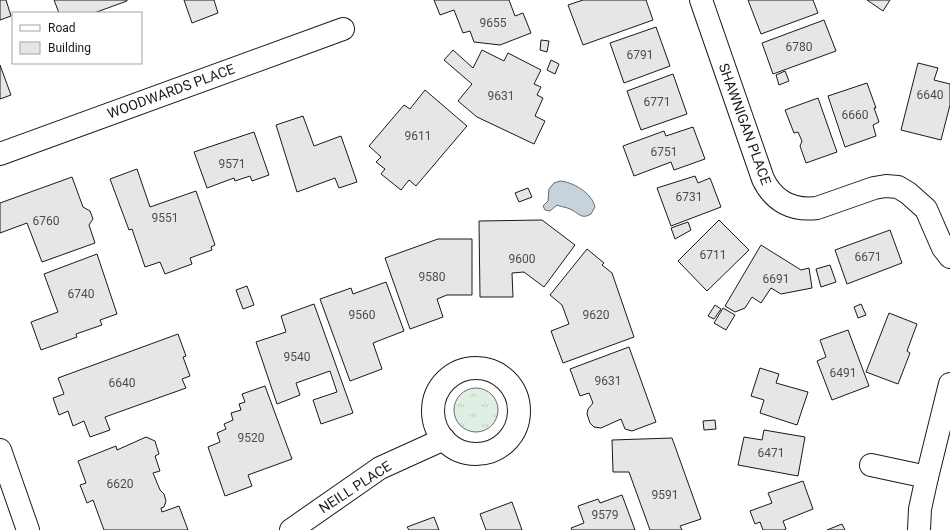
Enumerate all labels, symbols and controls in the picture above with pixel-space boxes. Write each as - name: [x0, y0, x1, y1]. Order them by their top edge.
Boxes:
- legend: [12, 12, 142, 64]
- house number: 9655: [480, 16, 507, 30]
- text: Road: [48, 21, 76, 35]
- house number: 6780: [786, 40, 813, 54]
- text: Building: [48, 41, 91, 55]
- house number: 6791: [627, 48, 653, 62]
- street label: WOODWARDS PLACE: [105, 60, 237, 121]
- street label: SHAWNIGAN PLACE: [716, 61, 774, 187]
- house number: 6640: [917, 88, 944, 102]
- house number: 9631: [488, 89, 514, 103]
- house number: 6771: [644, 95, 670, 109]
- house number: 6660: [842, 108, 869, 122]
- house number: 9611: [405, 129, 431, 143]
- house number: 6751: [651, 145, 677, 159]
- house number: 9571: [219, 157, 245, 171]
- house number: 6731: [676, 190, 702, 204]
- house number: 9551: [152, 211, 178, 225]
- house number: 6760: [33, 214, 60, 228]
- house number: 6711: [700, 248, 726, 262]
- house number: 6671: [855, 250, 881, 264]
- house number: 9600: [509, 252, 536, 266]
- house number: 9580: [419, 270, 446, 284]
- house number: 6691: [763, 272, 789, 286]
- house number: 6740: [68, 287, 95, 301]
- house number: 9560: [349, 308, 376, 322]
- house number: 9620: [583, 308, 610, 322]
- house number: 9540: [284, 350, 311, 364]
- house number: 6491: [830, 366, 856, 380]
- house number: 9631: [595, 374, 621, 388]
- house number: 6640: [109, 376, 136, 390]
- house number: 9520: [238, 431, 265, 445]
- house number: 6471: [758, 446, 784, 460]
- street label: NEILL PLACE: [316, 458, 394, 516]
- house number: 6620: [107, 477, 134, 491]
- house number: 9591: [652, 488, 678, 502]
- house number: 9579: [592, 508, 618, 522]

